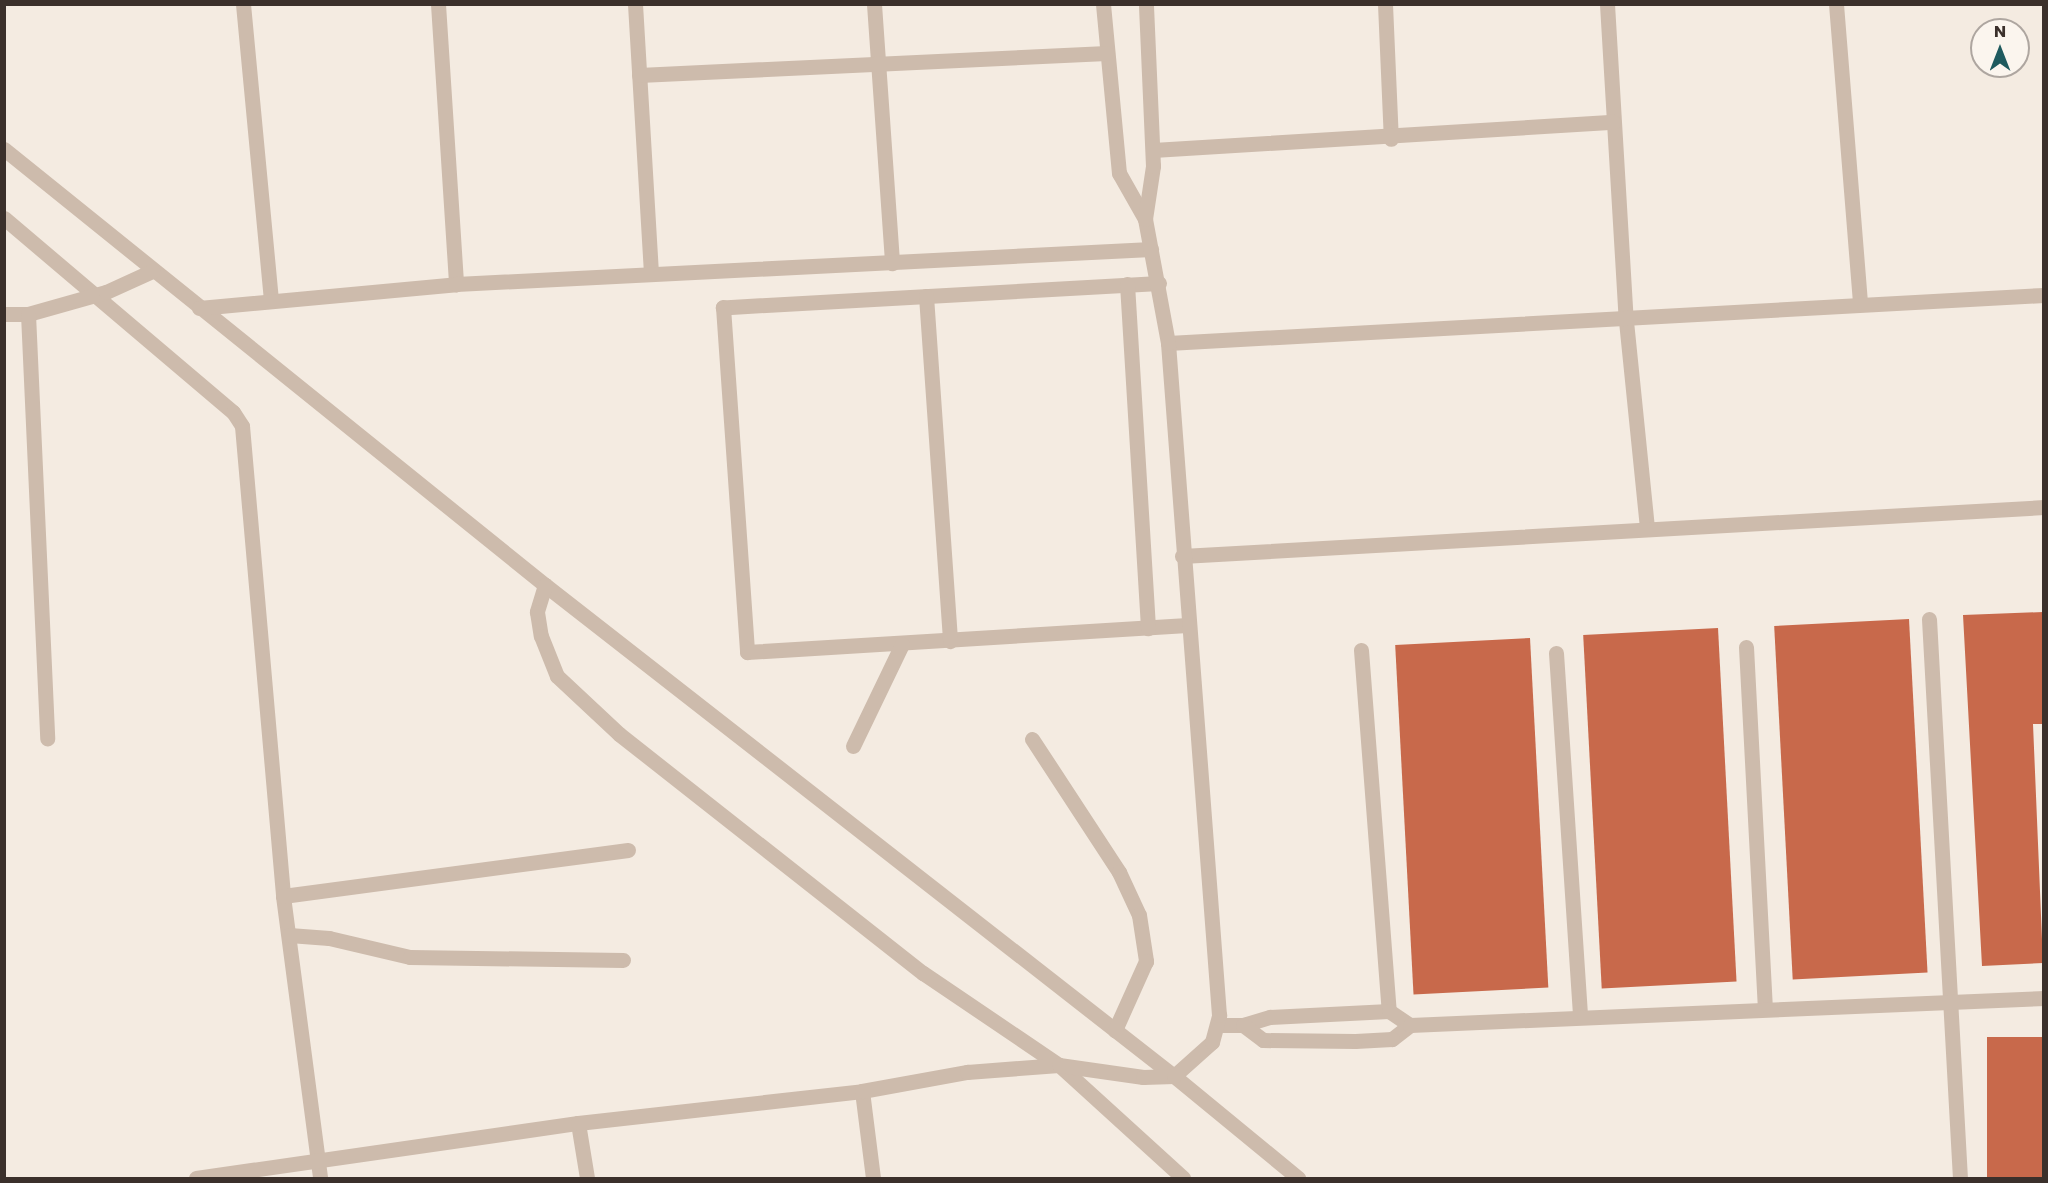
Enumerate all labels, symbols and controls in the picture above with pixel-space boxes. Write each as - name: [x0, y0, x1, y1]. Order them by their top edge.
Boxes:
- north arrow: [1970, 18, 2030, 78]
- text: N: [1994, 20, 2006, 43]

